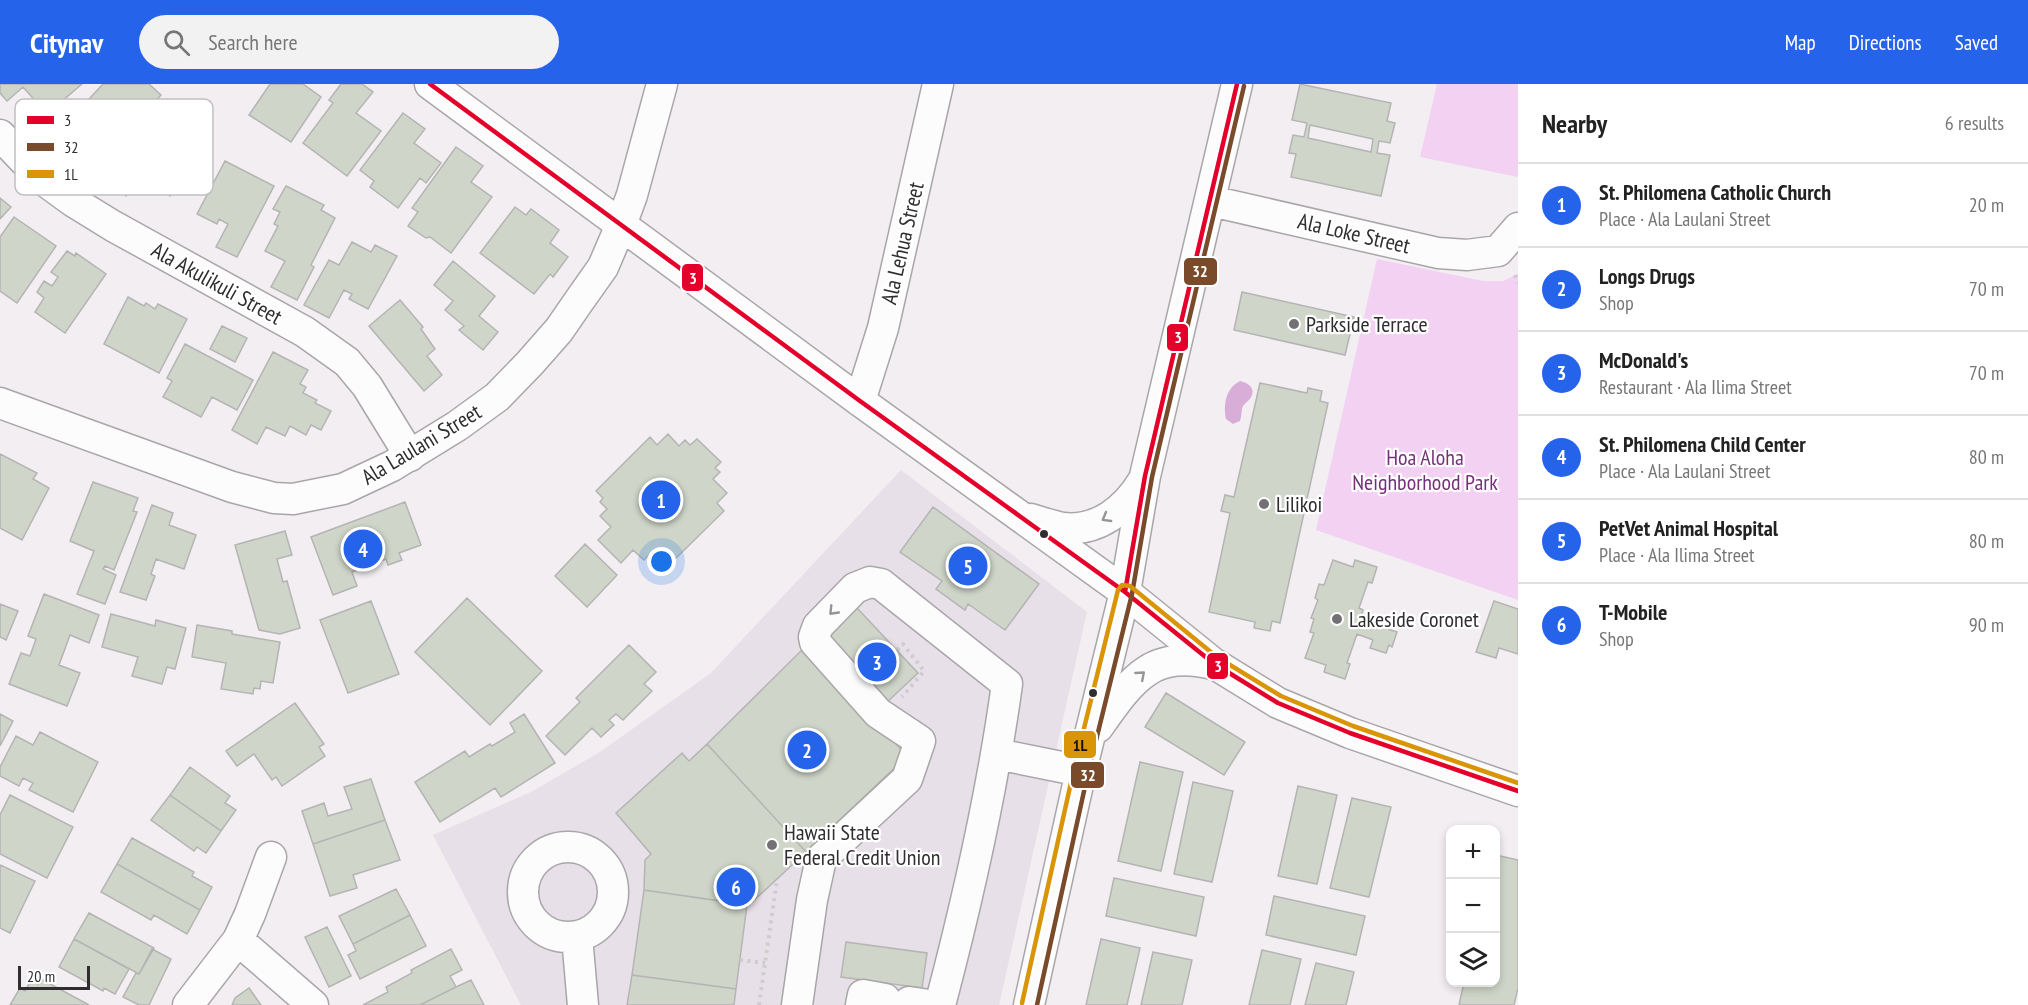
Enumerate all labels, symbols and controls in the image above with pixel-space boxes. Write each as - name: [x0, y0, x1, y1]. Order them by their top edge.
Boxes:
- search box: [139, 15, 559, 69]
- text: Citynav: [30, 24, 103, 61]
- icon: search: [160, 26, 193, 59]
- text: Search here: [208, 28, 298, 56]
- text: Map: [1785, 29, 1816, 56]
- text: Directions: [1849, 29, 1922, 56]
- text: Saved: [1955, 29, 1998, 56]
- legend: [15, 99, 213, 195]
- text: Nearby: [1542, 107, 1607, 140]
- text: 3: [64, 110, 71, 130]
- text: 6 results: [1945, 110, 2004, 136]
- text: 32: [64, 137, 78, 157]
- text: 1L: [64, 164, 78, 184]
- text: St. Philomena Catholic Church: [1599, 178, 1831, 206]
- street label: Ala Lehua Street: [874, 179, 930, 307]
- text: 1: [1557, 192, 1566, 218]
- text: 20 m: [1969, 192, 2004, 218]
- text: Place · Ala Laulani Street: [1599, 206, 1770, 232]
- street label: Ala Loke Street: [1295, 207, 1413, 259]
- street label: Ala Akulikuli Street: [147, 236, 287, 330]
- line badge: 32: [1183, 257, 1218, 286]
- text: 32: [1192, 261, 1208, 281]
- text: Longs Drugs: [1599, 262, 1695, 290]
- line badge: 3: [681, 263, 704, 292]
- text: 3: [689, 268, 697, 288]
- text: 2: [1557, 276, 1566, 302]
- text: 70 m: [1969, 276, 2004, 302]
- text: Shop: [1599, 290, 1634, 316]
- place label: Parkside Terrace: [1306, 310, 1428, 338]
- marker: Parkside Terrace: [1287, 317, 1301, 331]
- line badge: 3: [1166, 323, 1189, 352]
- text: 3: [1174, 327, 1182, 347]
- text: McDonald's: [1599, 346, 1688, 374]
- text: 3: [1557, 360, 1566, 386]
- text: 70 m: [1969, 360, 2004, 386]
- text: Restaurant · Ala Ilima Street: [1599, 374, 1792, 400]
- street label: Ala Laulani Street: [356, 397, 486, 491]
- text: St. Philomena Child Center: [1599, 430, 1806, 458]
- park label: Hoa Aloha Neighborhood Park: [1352, 443, 1498, 496]
- text: 4: [1557, 444, 1566, 470]
- text: 80 m: [1969, 444, 2004, 470]
- text: Place · Ala Laulani Street: [1599, 458, 1770, 484]
- pin: 1: [642, 478, 680, 522]
- place label: Lilikoi: [1276, 490, 1322, 518]
- marker: Lilikoi: [1257, 497, 1271, 511]
- one-way arrow: [1102, 511, 1112, 522]
- text: PetVet Animal Hospital: [1599, 514, 1778, 542]
- pin: 4: [344, 526, 382, 572]
- unlabelled marker: [1038, 528, 1050, 540]
- text: 5: [1557, 528, 1566, 554]
- text: 80 m: [1969, 528, 2004, 554]
- text: Place · Ala Ilima Street: [1599, 542, 1755, 568]
- pin: 5: [948, 544, 988, 588]
- your location: [647, 547, 676, 576]
- text: T-Mobile: [1599, 598, 1668, 626]
- one-way arrow: [830, 603, 841, 614]
- place label: Lakeside Coronet: [1349, 605, 1479, 633]
- marker: Lakeside Coronet: [1330, 612, 1344, 626]
- text: 6: [1557, 612, 1566, 638]
- text: 90 m: [1969, 612, 2004, 638]
- text: Shop: [1599, 626, 1634, 652]
- pin: 3: [858, 640, 896, 684]
- line badge: 3: [1206, 652, 1229, 680]
- text: 3: [1214, 656, 1222, 676]
- one-way arrow: [1135, 672, 1146, 683]
- unlabelled marker: [1087, 687, 1099, 699]
- pin: 2: [788, 728, 826, 772]
- line badge: 1L: [1063, 730, 1097, 759]
- text: 1L: [1073, 735, 1087, 755]
- line badge: 32: [1070, 761, 1105, 789]
- text: 32: [1080, 765, 1096, 785]
- place label: Hawaii State Federal Credit Union: [784, 818, 940, 871]
- map controls: [1446, 825, 1500, 987]
- button: +: [1446, 825, 1500, 879]
- marker: Hawaii State Federal Credit Union: [765, 838, 779, 852]
- pin: 6: [716, 864, 756, 910]
- button: −: [1446, 879, 1500, 933]
- button: layers: [1446, 933, 1500, 987]
- scale bar: [18, 963, 90, 990]
- text: 20 m: [27, 966, 55, 986]

